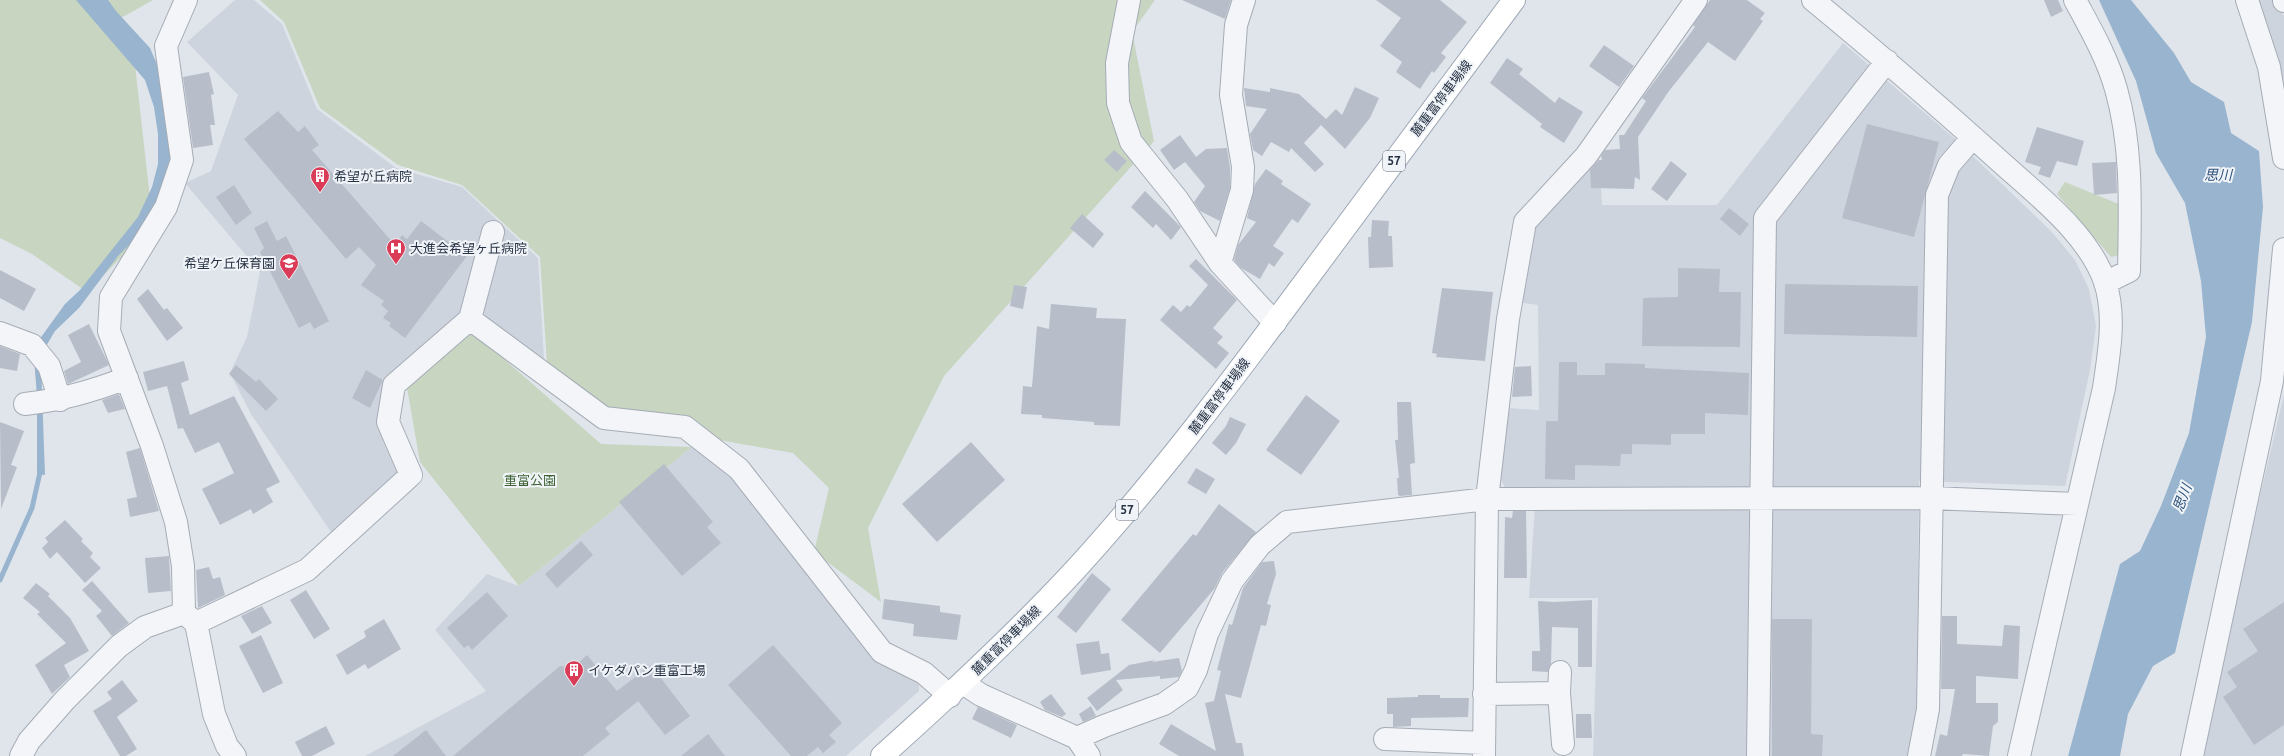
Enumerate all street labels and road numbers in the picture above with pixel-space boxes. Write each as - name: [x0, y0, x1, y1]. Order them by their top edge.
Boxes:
- street label: 麓重富停車場線: [1408, 57, 1474, 139]
- road number: 57: [1383, 151, 1405, 171]
- street label: 麓重富停車場線: [1186, 355, 1252, 437]
- road number: 57: [1116, 500, 1138, 520]
- street label: 麓重富停車場線: [969, 603, 1043, 677]

